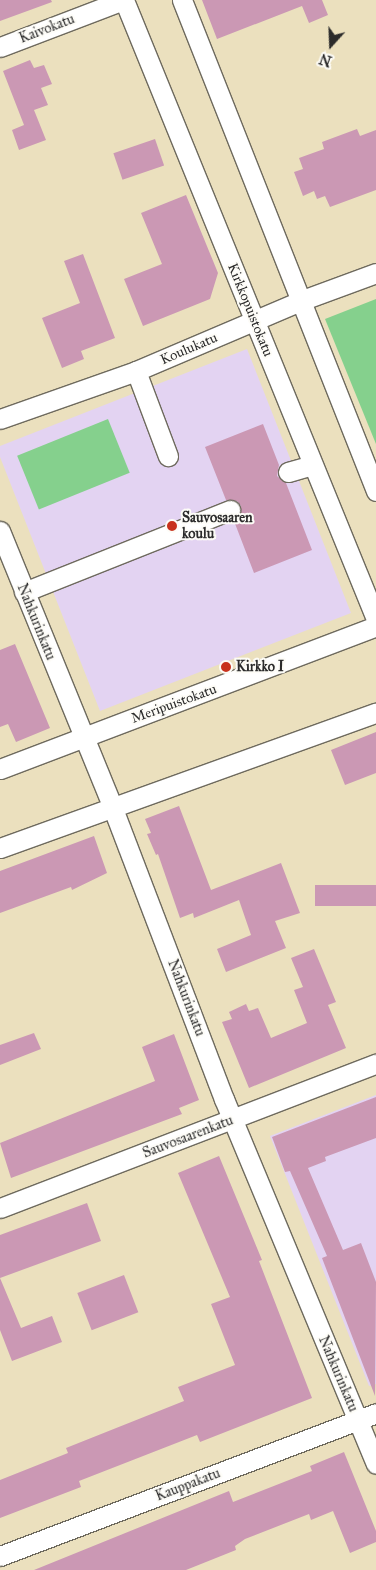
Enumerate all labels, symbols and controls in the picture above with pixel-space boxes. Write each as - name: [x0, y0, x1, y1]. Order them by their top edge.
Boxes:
- street label: Kaivokatu: [17, 11, 77, 47]
- north arrow: [306, 20, 356, 70]
- text: N: [317, 50, 334, 70]
- street label: Kirkkopuistokatu: [224, 261, 276, 359]
- street label: Koulukatu: [158, 329, 220, 369]
- place label: Sauvosaaren koulu: [182, 510, 253, 542]
- marker: Sauvosaaren koulu: [166, 520, 178, 532]
- street label: Nahkurinkatu: [13, 581, 59, 663]
- place label: Kirkko I: [236, 659, 284, 675]
- marker: Kirkko I: [220, 661, 232, 673]
- street label: Meripuistokatu: [129, 681, 219, 727]
- street label: Nahkurinkatu: [164, 957, 208, 1039]
- street label: Sauvosaarenkatu: [140, 1112, 236, 1162]
- street label: Nahkurinkatu: [315, 1334, 361, 1414]
- street label: Kauppakatu: [153, 1465, 223, 1505]

